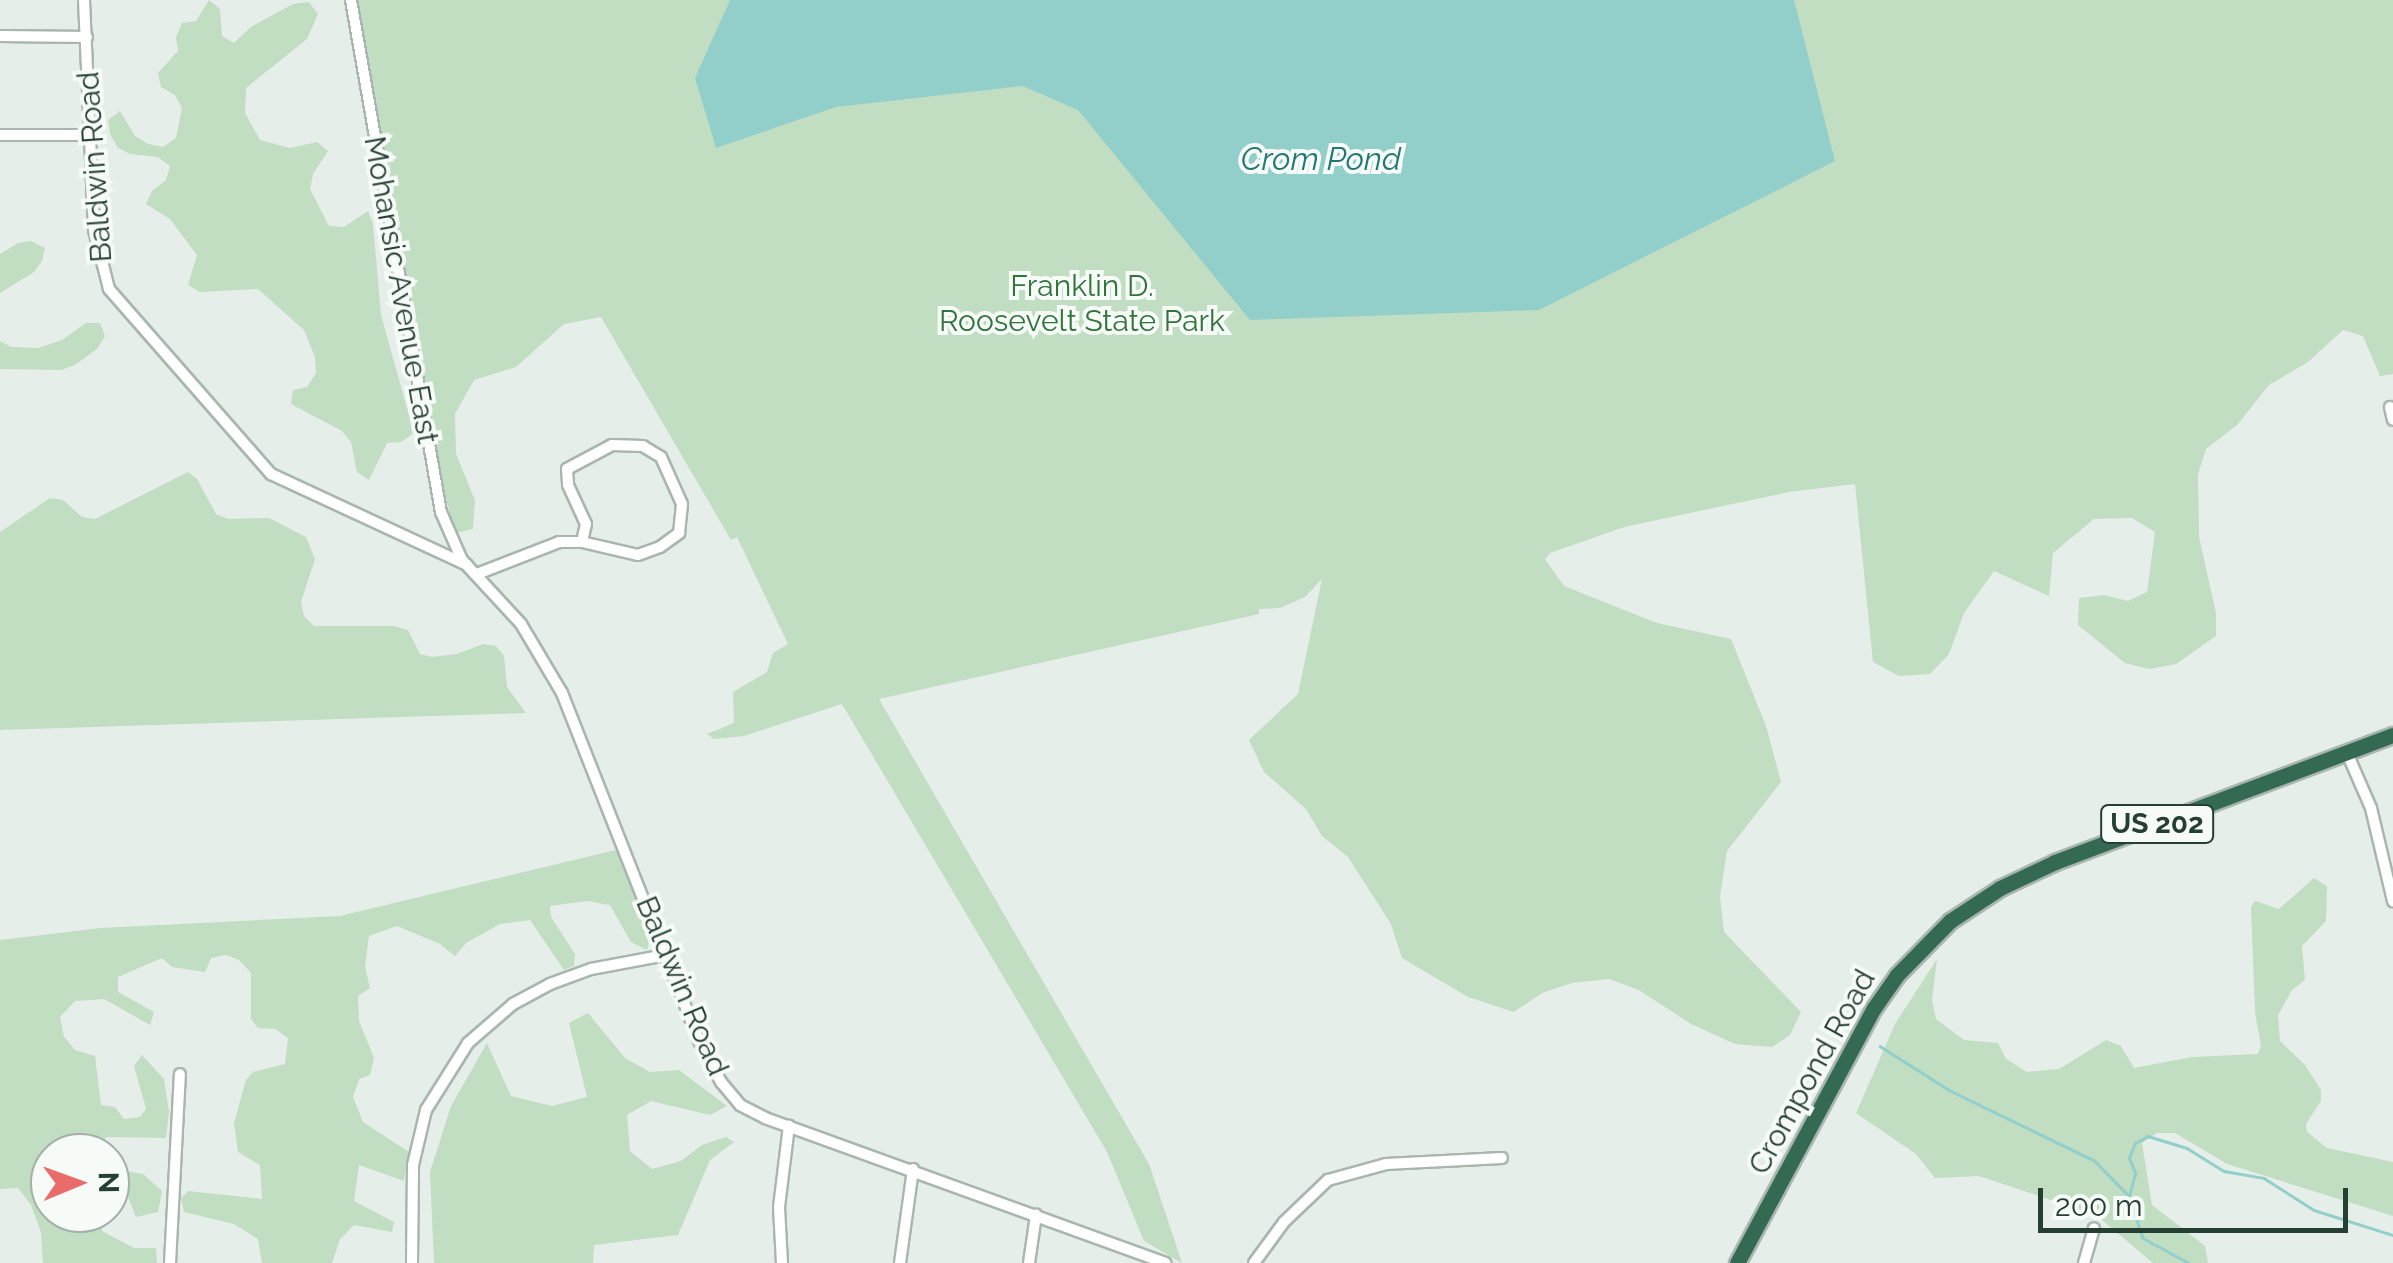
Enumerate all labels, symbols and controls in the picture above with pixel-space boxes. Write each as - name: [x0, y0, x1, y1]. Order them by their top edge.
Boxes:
- street label: Baldwin Road: [70, 70, 120, 264]
- street label: Mohansic Avenue East: [356, 133, 446, 447]
- water label: Crom Pond: [1241, 140, 1401, 178]
- park label: Franklin D. Roosevelt State Park: [939, 268, 1225, 338]
- road number: US 202: [2100, 801, 2214, 847]
- street label: Baldwin Road: [628, 891, 736, 1081]
- street label: Crompond Road: [1741, 963, 1883, 1181]
- north arrow: [30, 1133, 130, 1233]
- scale bar: [2043, 1168, 2353, 1230]
- text: N: [92, 1172, 125, 1193]
- text: 200 m: [2055, 1188, 2143, 1223]

